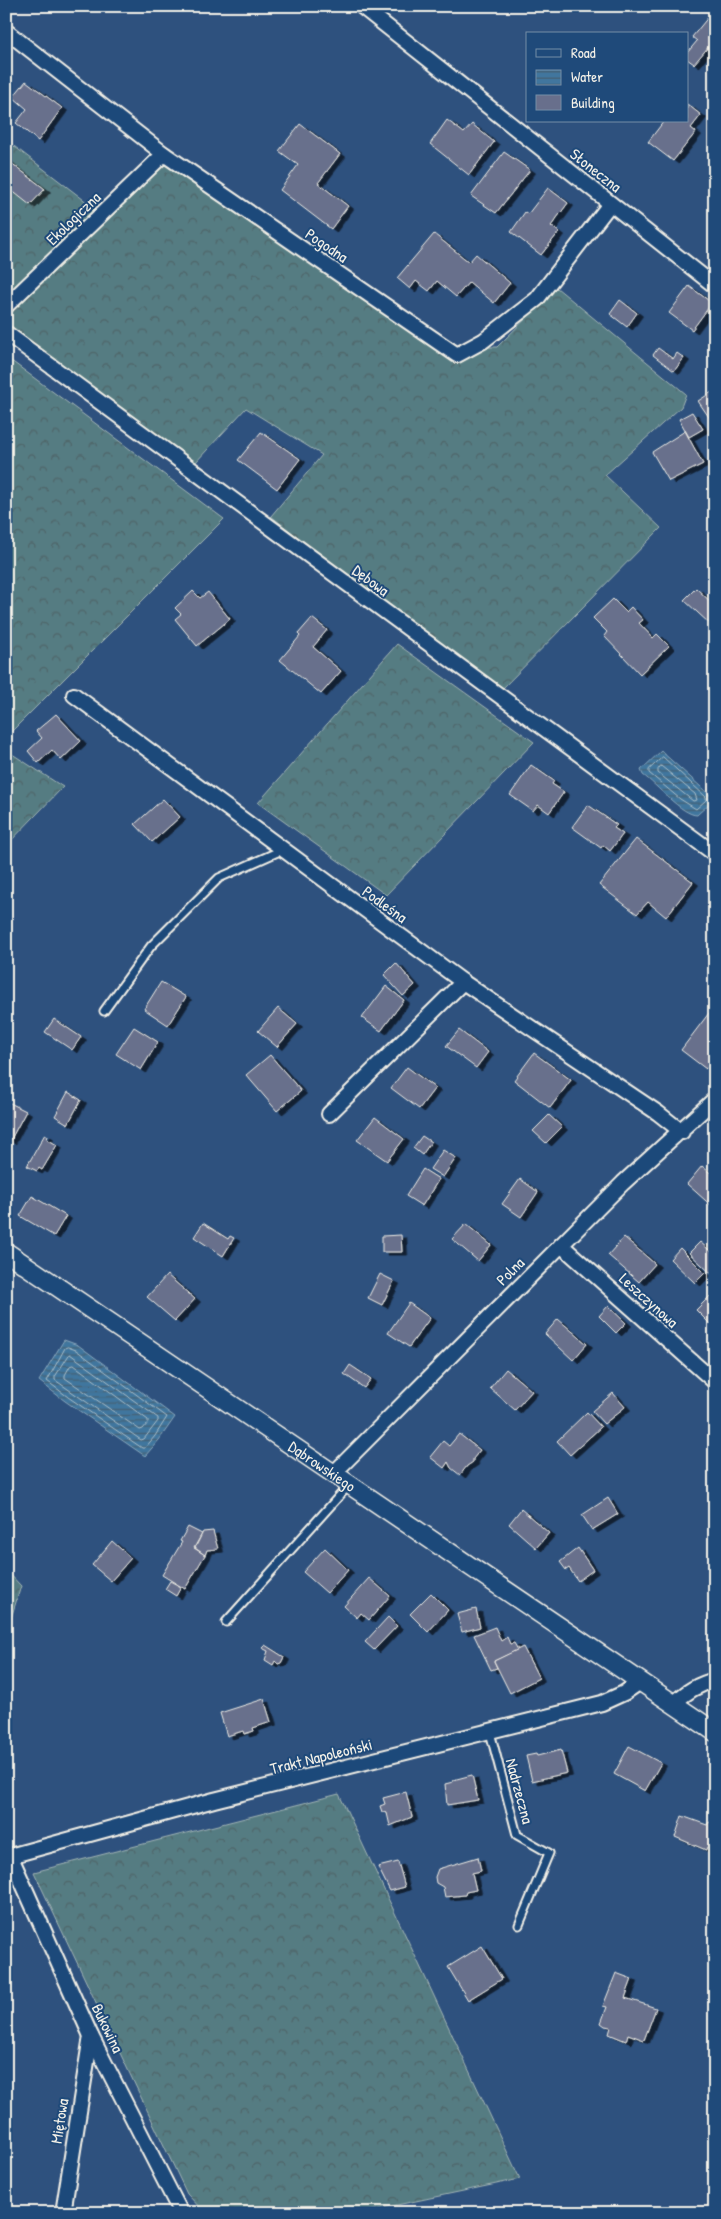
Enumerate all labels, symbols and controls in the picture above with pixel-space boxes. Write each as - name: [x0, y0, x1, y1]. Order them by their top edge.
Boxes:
- legend: [526, 32, 688, 122]
- text: Road: [571, 42, 596, 63]
- text: Water: [571, 66, 603, 87]
- text: Building: [571, 92, 615, 113]
- street label: Słoneczna: [566, 143, 626, 197]
- street label: Ekologiczna: [41, 186, 105, 250]
- street label: Pogodna: [301, 223, 353, 267]
- street label: Dębowa: [348, 559, 394, 601]
- street label: Podleśna: [358, 880, 412, 928]
- street label: Polna: [491, 1252, 529, 1290]
- street label: Leszczynowa: [615, 1268, 683, 1332]
- street label: Dąbrowskiego: [284, 1435, 361, 1497]
- street label: Trakt Napoleoński: [268, 1733, 374, 1779]
- street label: Nadrzeczna: [501, 1756, 539, 1826]
- street label: Bukowina: [87, 2000, 129, 2056]
- street label: Miętowa: [45, 2097, 73, 2145]

